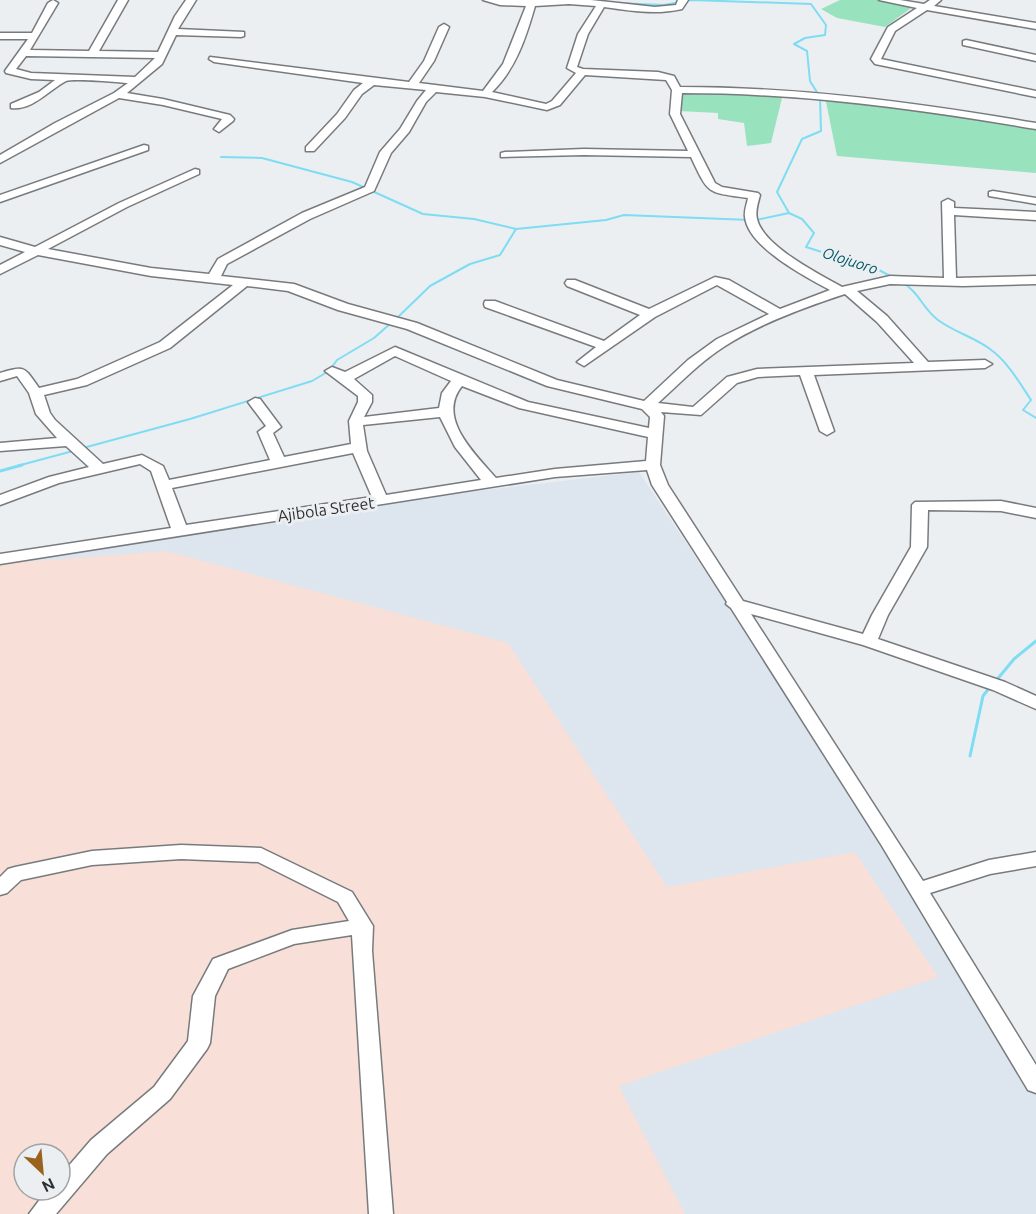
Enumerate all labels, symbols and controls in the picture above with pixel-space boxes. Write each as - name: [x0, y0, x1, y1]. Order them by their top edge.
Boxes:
- water label: Olojuoro: [820, 244, 880, 277]
- street label: Ajibola Street: [276, 493, 376, 525]
- north arrow: [12, 1142, 72, 1202]
- text: N: [39, 1175, 58, 1196]

